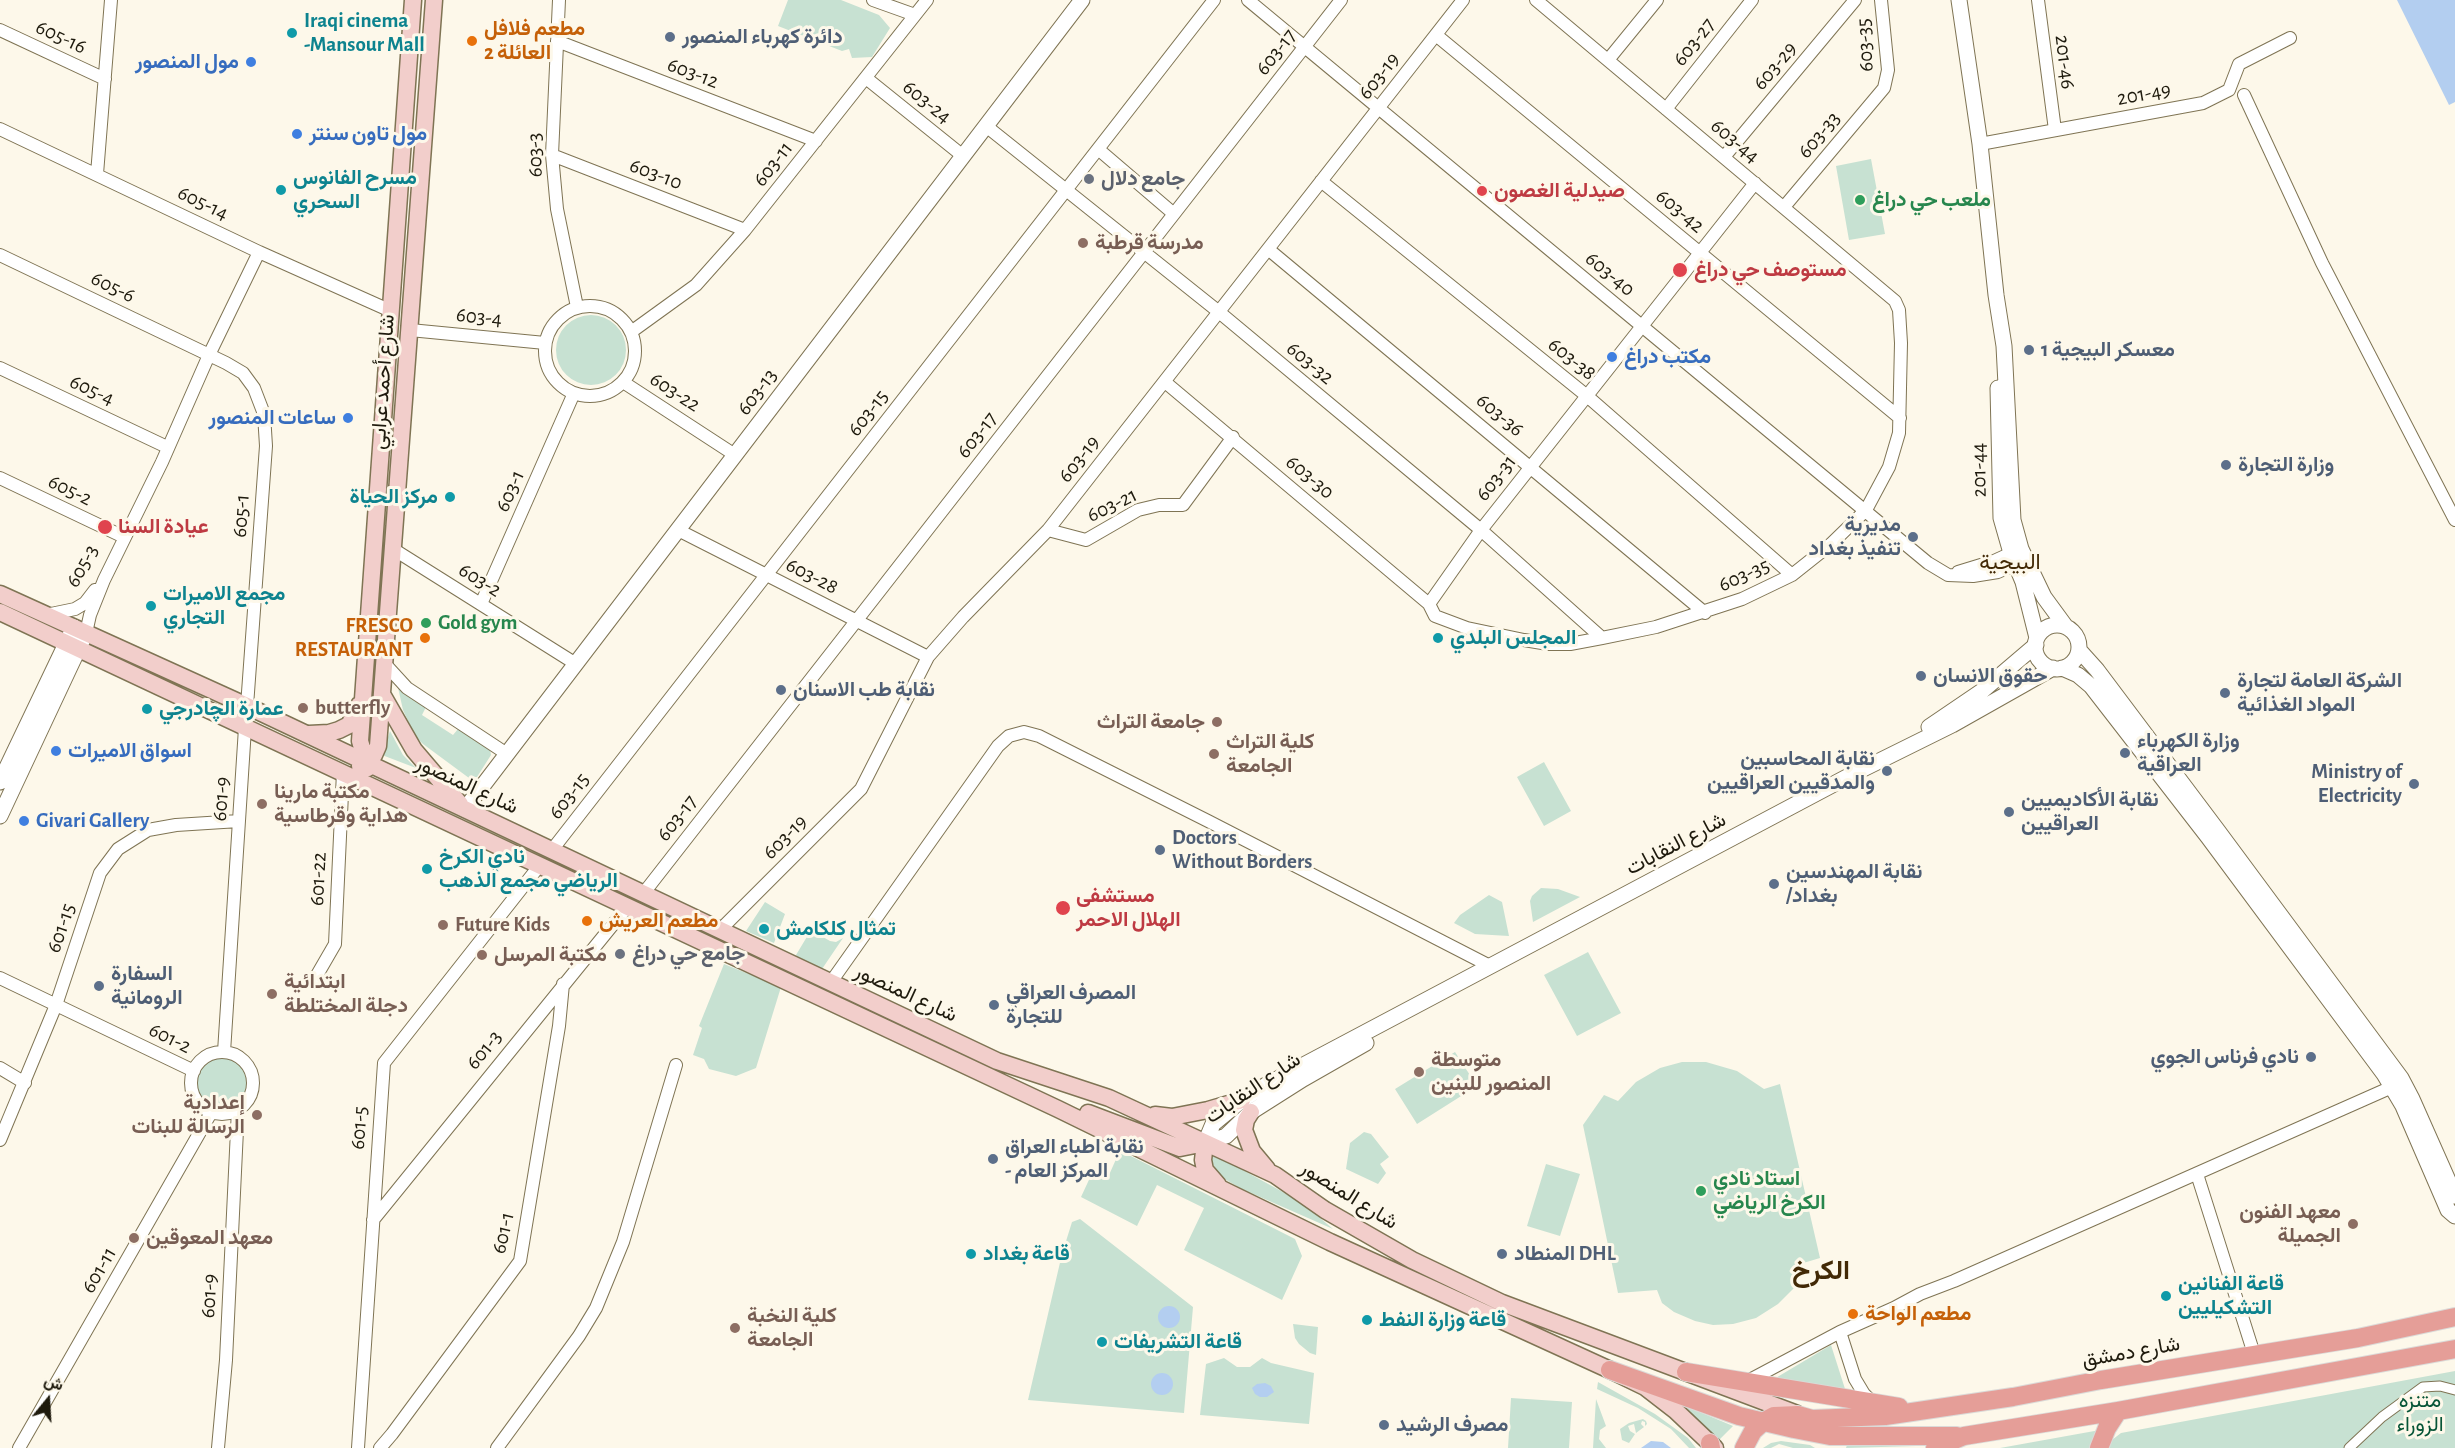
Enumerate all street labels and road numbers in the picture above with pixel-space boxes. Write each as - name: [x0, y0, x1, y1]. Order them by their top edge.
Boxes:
- street label: 603-27: [1667, 13, 1721, 71]
- street label: 605-16: [32, 14, 90, 60]
- street label: 603-35: [1851, 18, 1879, 72]
- street label: 603-17: [1250, 24, 1302, 80]
- street label: 201-46: [2049, 34, 2081, 90]
- street label: 603-29: [1748, 37, 1802, 95]
- street label: 603-19: [1353, 47, 1405, 105]
- street label: 603-12: [664, 52, 722, 94]
- street label: 603-24: [897, 75, 957, 129]
- street label: 201-49: [2115, 77, 2173, 111]
- street label: 603-33: [1792, 106, 1846, 164]
- street label: 603-44: [1705, 113, 1765, 169]
- street label: 603-3: [522, 132, 548, 178]
- street label: 603-11: [748, 136, 798, 192]
- street label: 603-10: [626, 152, 686, 196]
- street label: 605-14: [173, 180, 233, 226]
- street label: 603-42: [1651, 183, 1709, 239]
- street label: 603-40: [1580, 246, 1640, 302]
- street label: 605-6: [87, 266, 139, 308]
- street label: 603-4: [455, 302, 503, 332]
- street label: شارع أحمد عرابي: [366, 313, 400, 451]
- street label: 603-38: [1543, 332, 1601, 386]
- street label: 603-32: [1281, 336, 1339, 390]
- street label: 603-13: [731, 364, 783, 420]
- street label: 603-22: [645, 366, 705, 418]
- street label: 605-4: [66, 369, 118, 411]
- street label: 603-15: [842, 385, 894, 441]
- street label: 603-36: [1471, 388, 1529, 442]
- street label: 603-17: [951, 407, 1003, 463]
- street label: 603-19: [1053, 430, 1105, 488]
- street label: 201-44: [1966, 443, 1992, 497]
- street label: 603-30: [1281, 449, 1339, 505]
- street label: 603-31: [1470, 450, 1522, 506]
- street label: 603-1: [490, 466, 530, 516]
- street label: 605-2: [44, 469, 96, 511]
- street label: 603-21: [1083, 482, 1141, 528]
- street label: 605-1: [227, 493, 255, 539]
- street label: 605-3: [60, 540, 104, 592]
- street label: 603-28: [782, 552, 842, 600]
- street label: 603-35: [1714, 553, 1774, 597]
- street label: 603-2: [454, 557, 506, 603]
- street label: شارع المنصور: [412, 750, 522, 820]
- street label: 603-15: [543, 768, 595, 824]
- street label: 601-9: [207, 776, 235, 822]
- street label: 603-17: [651, 790, 703, 846]
- street label: شارع النقابات: [1622, 807, 1730, 881]
- street label: 603-19: [757, 809, 813, 865]
- street label: 601-22: [304, 852, 332, 906]
- street label: 601-15: [41, 900, 81, 956]
- street label: شارع المنصور: [851, 958, 961, 1028]
- street label: 601-2: [145, 1017, 195, 1059]
- street label: 601-3: [461, 1025, 507, 1075]
- street label: شارع النقابات: [1200, 1047, 1306, 1129]
- street label: 601-5: [345, 1105, 373, 1151]
- street label: شارع المنصور: [1296, 1155, 1402, 1235]
- street label: 601-1: [486, 1210, 520, 1256]
- street label: 601-11: [76, 1242, 122, 1298]
- street label: 601-9: [195, 1273, 223, 1319]
- street label: شارع دمشق: [2080, 1331, 2182, 1373]

